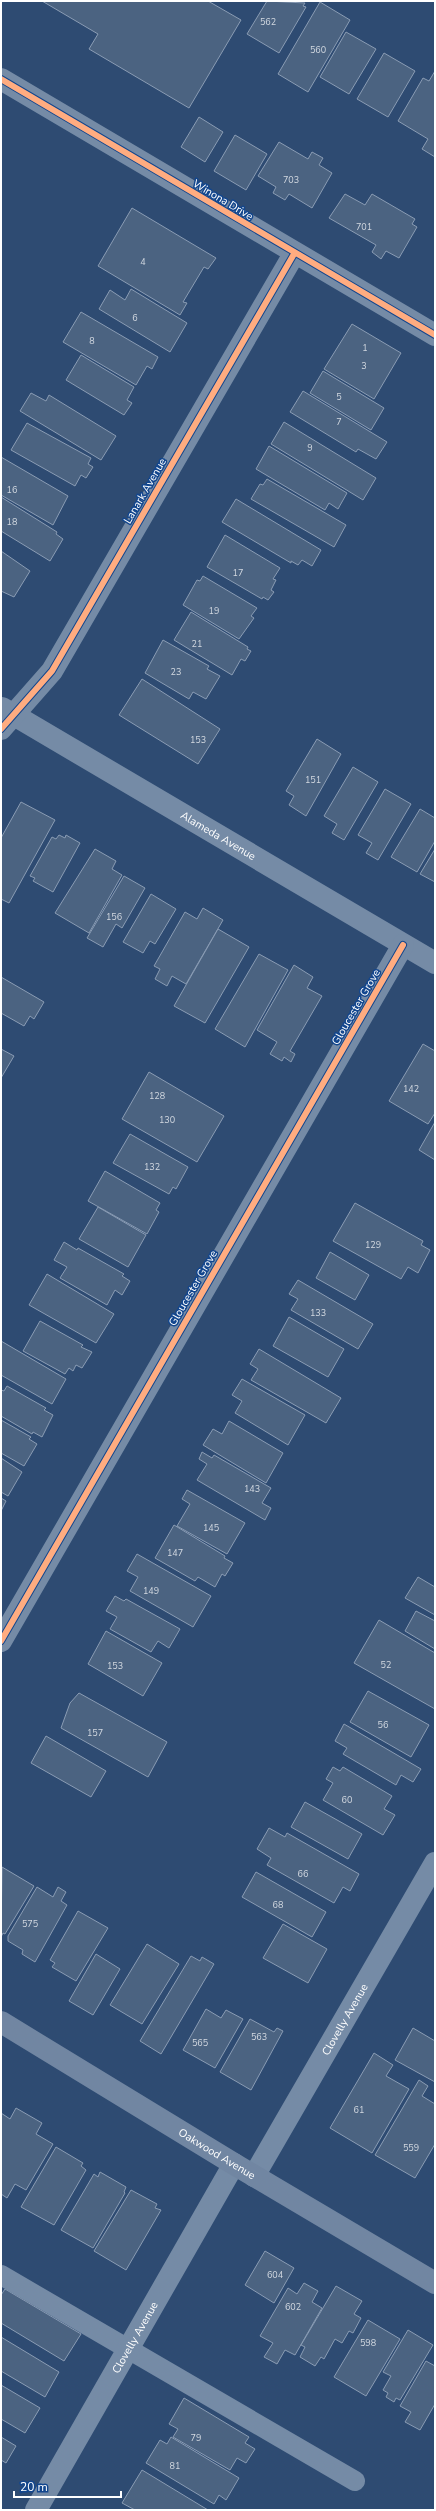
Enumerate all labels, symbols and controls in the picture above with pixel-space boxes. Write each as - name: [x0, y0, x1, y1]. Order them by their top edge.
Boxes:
- house number: 562: [260, 16, 276, 28]
- house number: 560: [310, 44, 326, 56]
- house number: 703: [283, 174, 299, 186]
- street label: Winona Drive: [190, 176, 256, 224]
- house number: 701: [356, 221, 372, 233]
- house number: 4: [140, 256, 146, 268]
- house number: 6: [132, 312, 138, 324]
- house number: 8: [89, 335, 95, 347]
- house number: 1: [362, 342, 368, 354]
- house number: 3: [361, 360, 367, 372]
- house number: 5: [336, 391, 342, 403]
- house number: 7: [336, 416, 342, 428]
- house number: 9: [307, 442, 313, 454]
- street label: Lanark Avenue: [120, 455, 170, 527]
- house number: 16: [7, 484, 17, 496]
- house number: 18: [7, 516, 17, 528]
- house number: 17: [233, 567, 243, 579]
- house number: 19: [209, 605, 219, 617]
- house number: 21: [192, 638, 202, 650]
- house number: 23: [171, 666, 181, 678]
- house number: 153: [190, 734, 206, 746]
- house number: 151: [305, 774, 321, 786]
- street label: Alameda Avenue: [178, 807, 259, 863]
- house number: 156: [106, 911, 122, 923]
- street label: Gloucester Grove: [328, 966, 384, 1048]
- house number: 142: [403, 1083, 419, 1095]
- house number: 128: [149, 1090, 165, 1102]
- house number: 130: [159, 1114, 175, 1126]
- house number: 132: [144, 1161, 160, 1173]
- house number: 129: [365, 1239, 381, 1251]
- street label: Gloucester Grove: [165, 1247, 221, 1329]
- house number: 133: [310, 1307, 326, 1319]
- house number: 143: [244, 1483, 260, 1495]
- house number: 145: [203, 1522, 219, 1534]
- house number: 147: [167, 1547, 183, 1559]
- house number: 149: [143, 1585, 159, 1597]
- house number: 52: [381, 1659, 391, 1671]
- house number: 153: [107, 1660, 123, 1672]
- house number: 56: [378, 1719, 388, 1731]
- house number: 157: [87, 1727, 103, 1739]
- house number: 60: [342, 1794, 352, 1806]
- house number: 66: [298, 1868, 308, 1880]
- house number: 68: [273, 1899, 283, 1911]
- house number: 575: [22, 1918, 38, 1930]
- street label: Clovelly Avenue: [318, 1981, 371, 2058]
- house number: 563: [251, 2031, 267, 2043]
- house number: 565: [192, 2037, 208, 2049]
- house number: 61: [354, 2104, 364, 2116]
- street label: Oakwood Avenue: [176, 2124, 259, 2183]
- house number: 559: [403, 2142, 419, 2154]
- house number: 604: [267, 2269, 284, 2281]
- street label: Clovelly Avenue: [108, 2299, 161, 2376]
- house number: 602: [285, 2301, 301, 2313]
- house number: 598: [360, 2337, 376, 2349]
- house number: 79: [191, 2432, 201, 2444]
- house number: 81: [170, 2460, 180, 2472]
- scale bar: [14, 2473, 121, 2499]
- text: 20 m: [20, 2479, 48, 2495]

